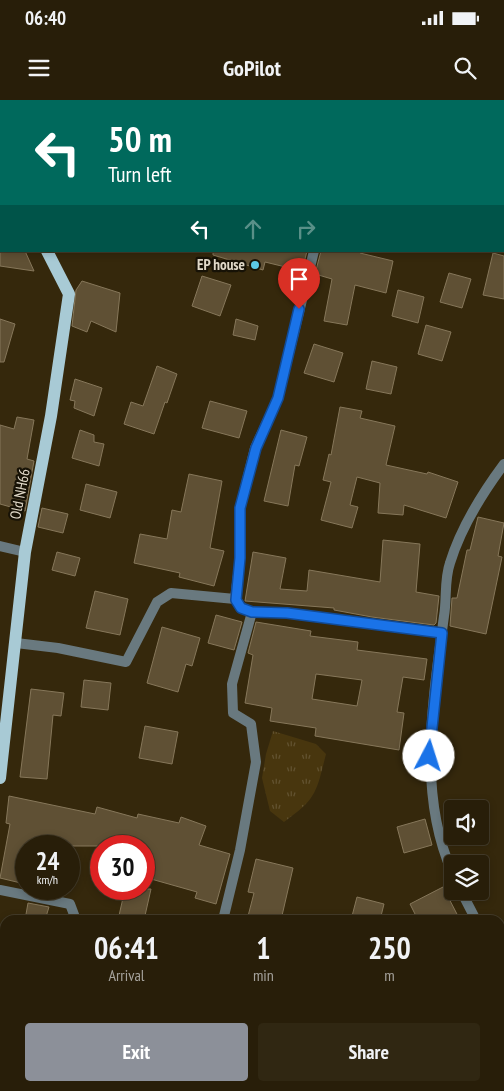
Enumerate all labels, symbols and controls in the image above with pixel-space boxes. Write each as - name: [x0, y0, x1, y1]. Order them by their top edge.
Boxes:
- text: 06:40: [25, 6, 66, 30]
- icon: menu: [25, 54, 53, 82]
- text: GoPilot: [223, 54, 281, 82]
- icon: search: [451, 54, 479, 82]
- text: 50 m: [108, 116, 172, 162]
- icon: left: [25, 120, 90, 185]
- text: Turn left: [108, 160, 172, 188]
- icon: left: [186, 215, 214, 243]
- icon: ahead: [239, 215, 267, 243]
- icon: right: [292, 215, 320, 243]
- place label: EP house: [197, 255, 245, 274]
- pin: [278, 258, 320, 309]
- marker: EP house: [249, 259, 261, 271]
- icon: arrive: [285, 265, 313, 293]
- street label: Old NH66: [5, 467, 34, 521]
- position arrow: [402, 729, 454, 781]
- map controls: [444, 800, 489, 900]
- button: sound: [444, 800, 489, 845]
- speed limit sign: 30: [90, 835, 155, 900]
- text: 24: [36, 845, 59, 877]
- button: layers: [444, 855, 489, 900]
- text: km/h: [37, 872, 58, 887]
- text: 06:41: [94, 928, 159, 967]
- text: 1: [256, 928, 271, 967]
- text: 250: [368, 928, 411, 967]
- text: Arrival: [108, 965, 145, 985]
- text: min: [253, 965, 274, 985]
- text: m: [384, 965, 395, 985]
- button: Exit: [25, 1023, 248, 1081]
- button: Share: [258, 1023, 480, 1081]

